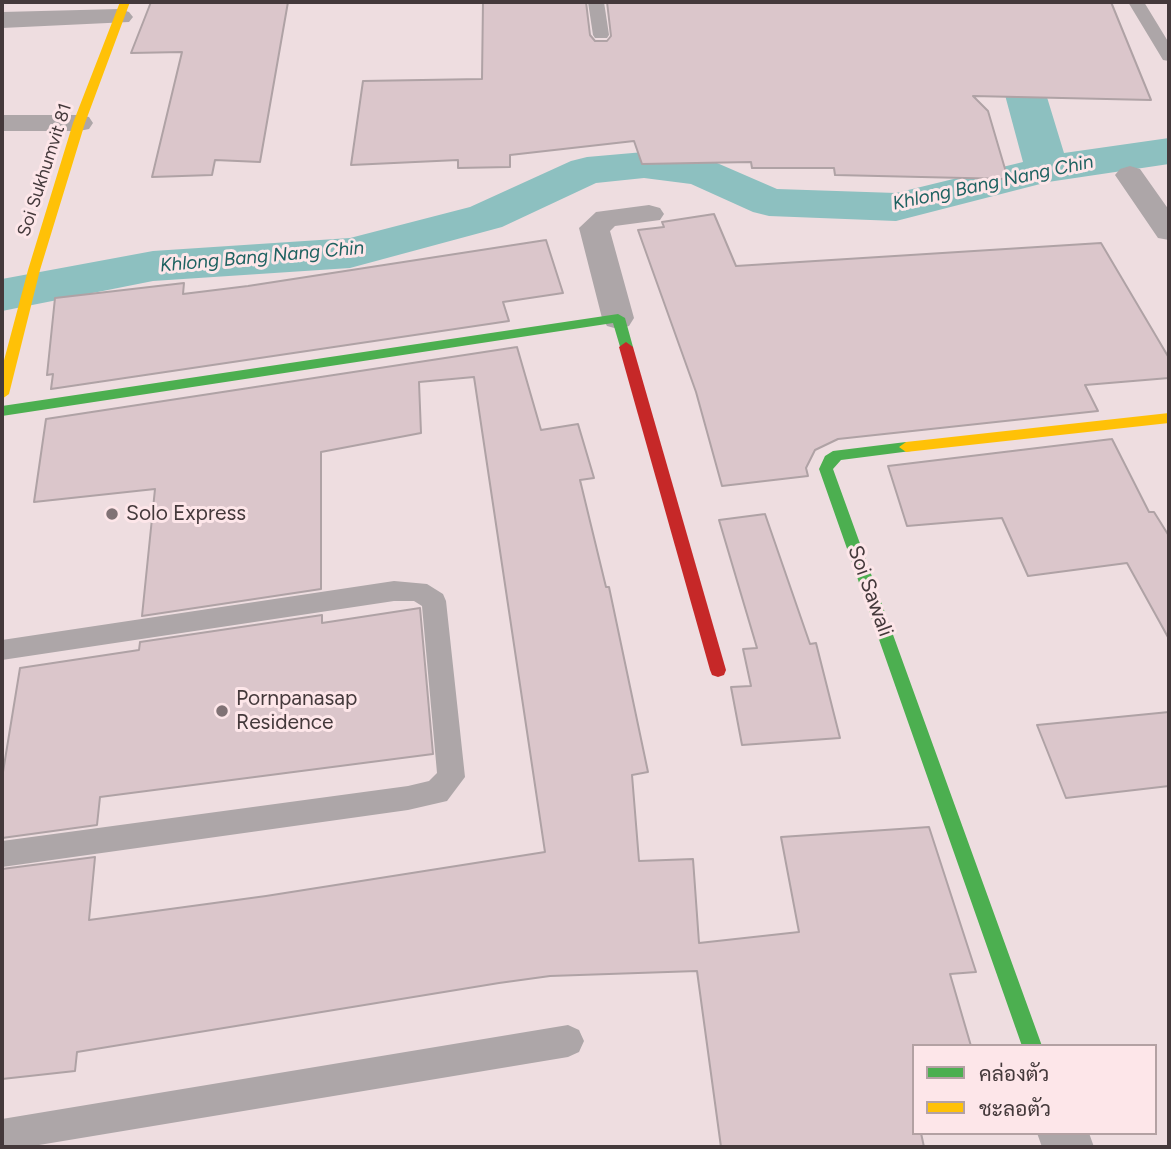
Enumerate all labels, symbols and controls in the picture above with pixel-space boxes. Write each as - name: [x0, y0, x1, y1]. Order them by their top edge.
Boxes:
- street label: Soi Sukhumvit 81: [13, 101, 77, 239]
- water label: Khlong Bang Nang Chin: [891, 151, 1095, 215]
- water label: Khlong Bang Nang Chin: [159, 237, 365, 277]
- place label: Solo Express: [126, 501, 246, 527]
- marker: Solo Express: [104, 506, 120, 522]
- street label: Soi Sawali: [842, 542, 898, 640]
- place label: Pornpanasap Residence: [236, 686, 357, 736]
- marker: Pornpanasap Residence: [214, 703, 230, 719]
- legend: [912, 1044, 1157, 1135]
- text: คล่องตัว: [979, 1061, 1049, 1086]
- text: ชะลอตัว: [979, 1096, 1051, 1121]

